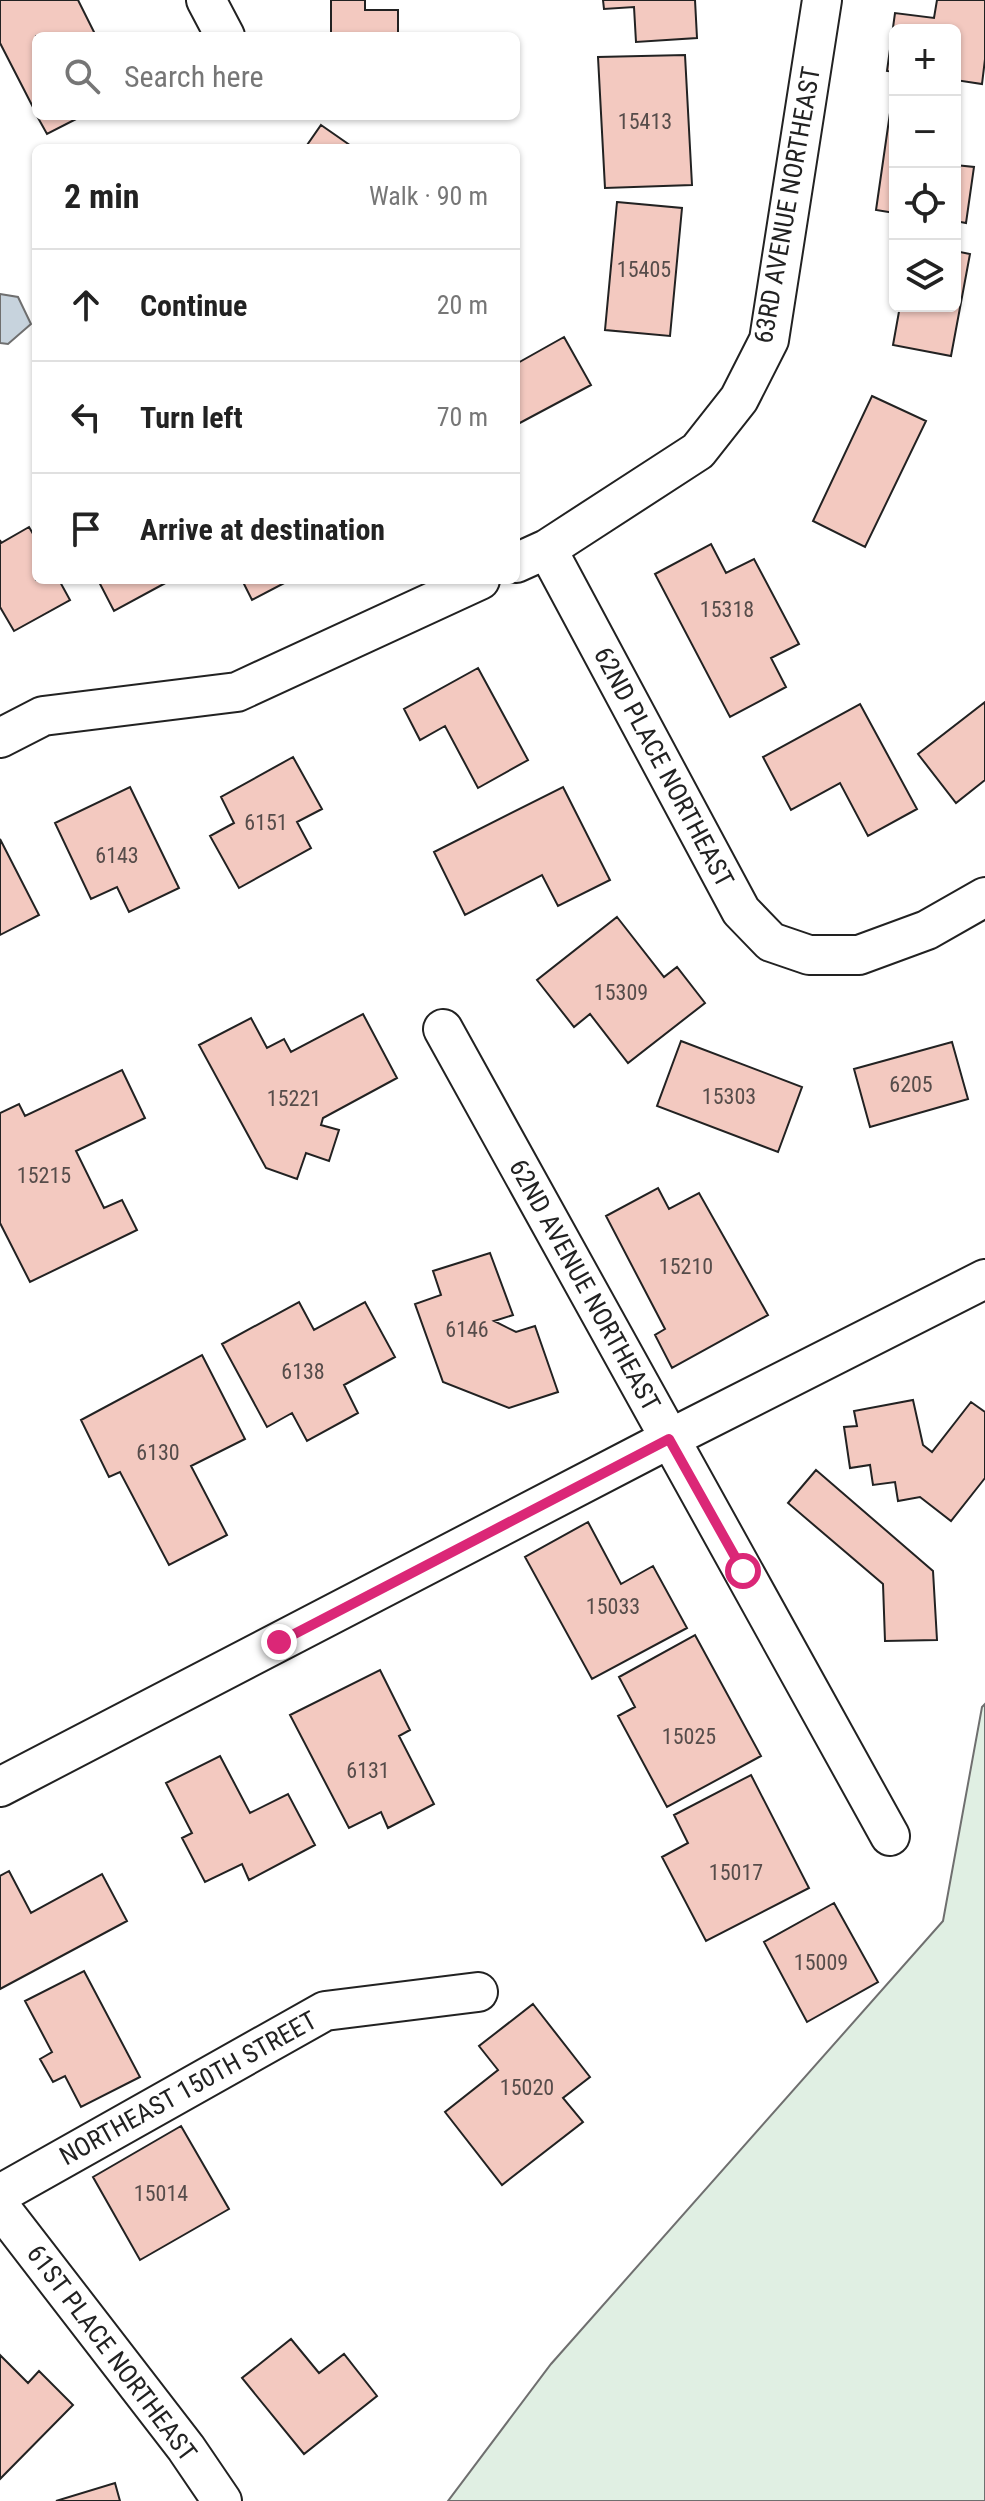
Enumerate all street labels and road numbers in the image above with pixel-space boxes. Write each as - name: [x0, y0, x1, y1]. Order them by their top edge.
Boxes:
- street label: 63RD AVENUE NORTHEAST: [748, 64, 826, 346]
- street label: 62ND PLACE NORTHEAST: [588, 642, 740, 892]
- street label: 62ND AVENUE NORTHEAST: [503, 1154, 667, 1416]
- street label: NORTHEAST 150TH STREET: [54, 2005, 322, 2171]
- street label: 61ST PLACE NORTHEAST: [21, 2239, 203, 2467]

